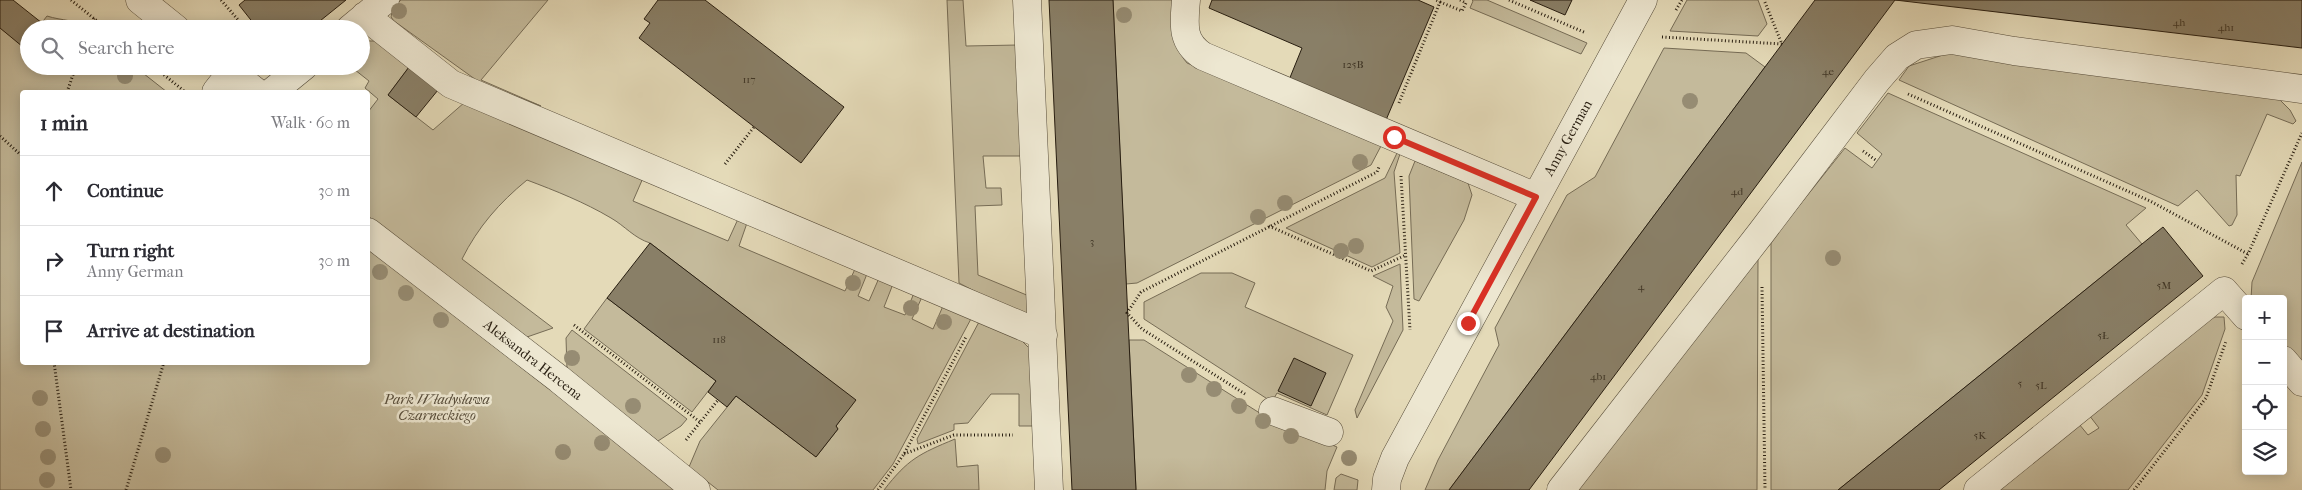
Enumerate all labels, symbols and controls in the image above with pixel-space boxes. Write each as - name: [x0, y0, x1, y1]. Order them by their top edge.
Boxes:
- house number: 4h: [2173, 16, 2186, 29]
- search box: [20, 20, 370, 75]
- house number: 4h1: [2218, 21, 2234, 34]
- icon: search: [38, 34, 66, 62]
- text: Search here: [78, 37, 174, 59]
- house number: 125B: [1342, 58, 1364, 71]
- house number: 4e: [1822, 65, 1835, 78]
- house number: 117: [742, 73, 756, 86]
- street label: Anny German: [1540, 97, 1596, 180]
- text: 1 min: [40, 111, 88, 135]
- text: Walk · 60 m: [271, 113, 350, 132]
- route start: [1383, 126, 1406, 149]
- icon: ahead: [40, 177, 68, 205]
- text: Continue: [87, 180, 163, 202]
- text: 30 m: [318, 181, 350, 200]
- house number: 4d: [1731, 185, 1744, 198]
- house number: 3: [1090, 235, 1094, 248]
- text: Turn right: [87, 240, 174, 262]
- icon: right: [40, 247, 68, 275]
- text: 30 m: [318, 251, 350, 270]
- text: Anny German: [87, 262, 183, 281]
- house number: 5M: [2157, 279, 2171, 292]
- house number: 4: [1638, 280, 1645, 293]
- map controls: [2242, 295, 2287, 475]
- button: +: [2242, 295, 2287, 340]
- route end: [1457, 312, 1480, 335]
- street label: Aleksandra Hercena: [479, 315, 586, 404]
- icon: arrive: [40, 317, 68, 345]
- text: Arrive at destination: [87, 320, 255, 342]
- house number: 5Ł: [2097, 329, 2109, 342]
- house number: 118: [712, 333, 726, 346]
- button: −: [2242, 340, 2287, 385]
- house number: 4b1: [1590, 370, 1606, 383]
- house number: 5: [2018, 377, 2023, 390]
- house number: 5L: [2035, 379, 2047, 392]
- button: locate: [2242, 385, 2287, 430]
- park label: Park Władysława Czarneckiego: [383, 391, 490, 424]
- house number: 5K: [1974, 429, 1987, 442]
- button: layers: [2242, 430, 2287, 475]

